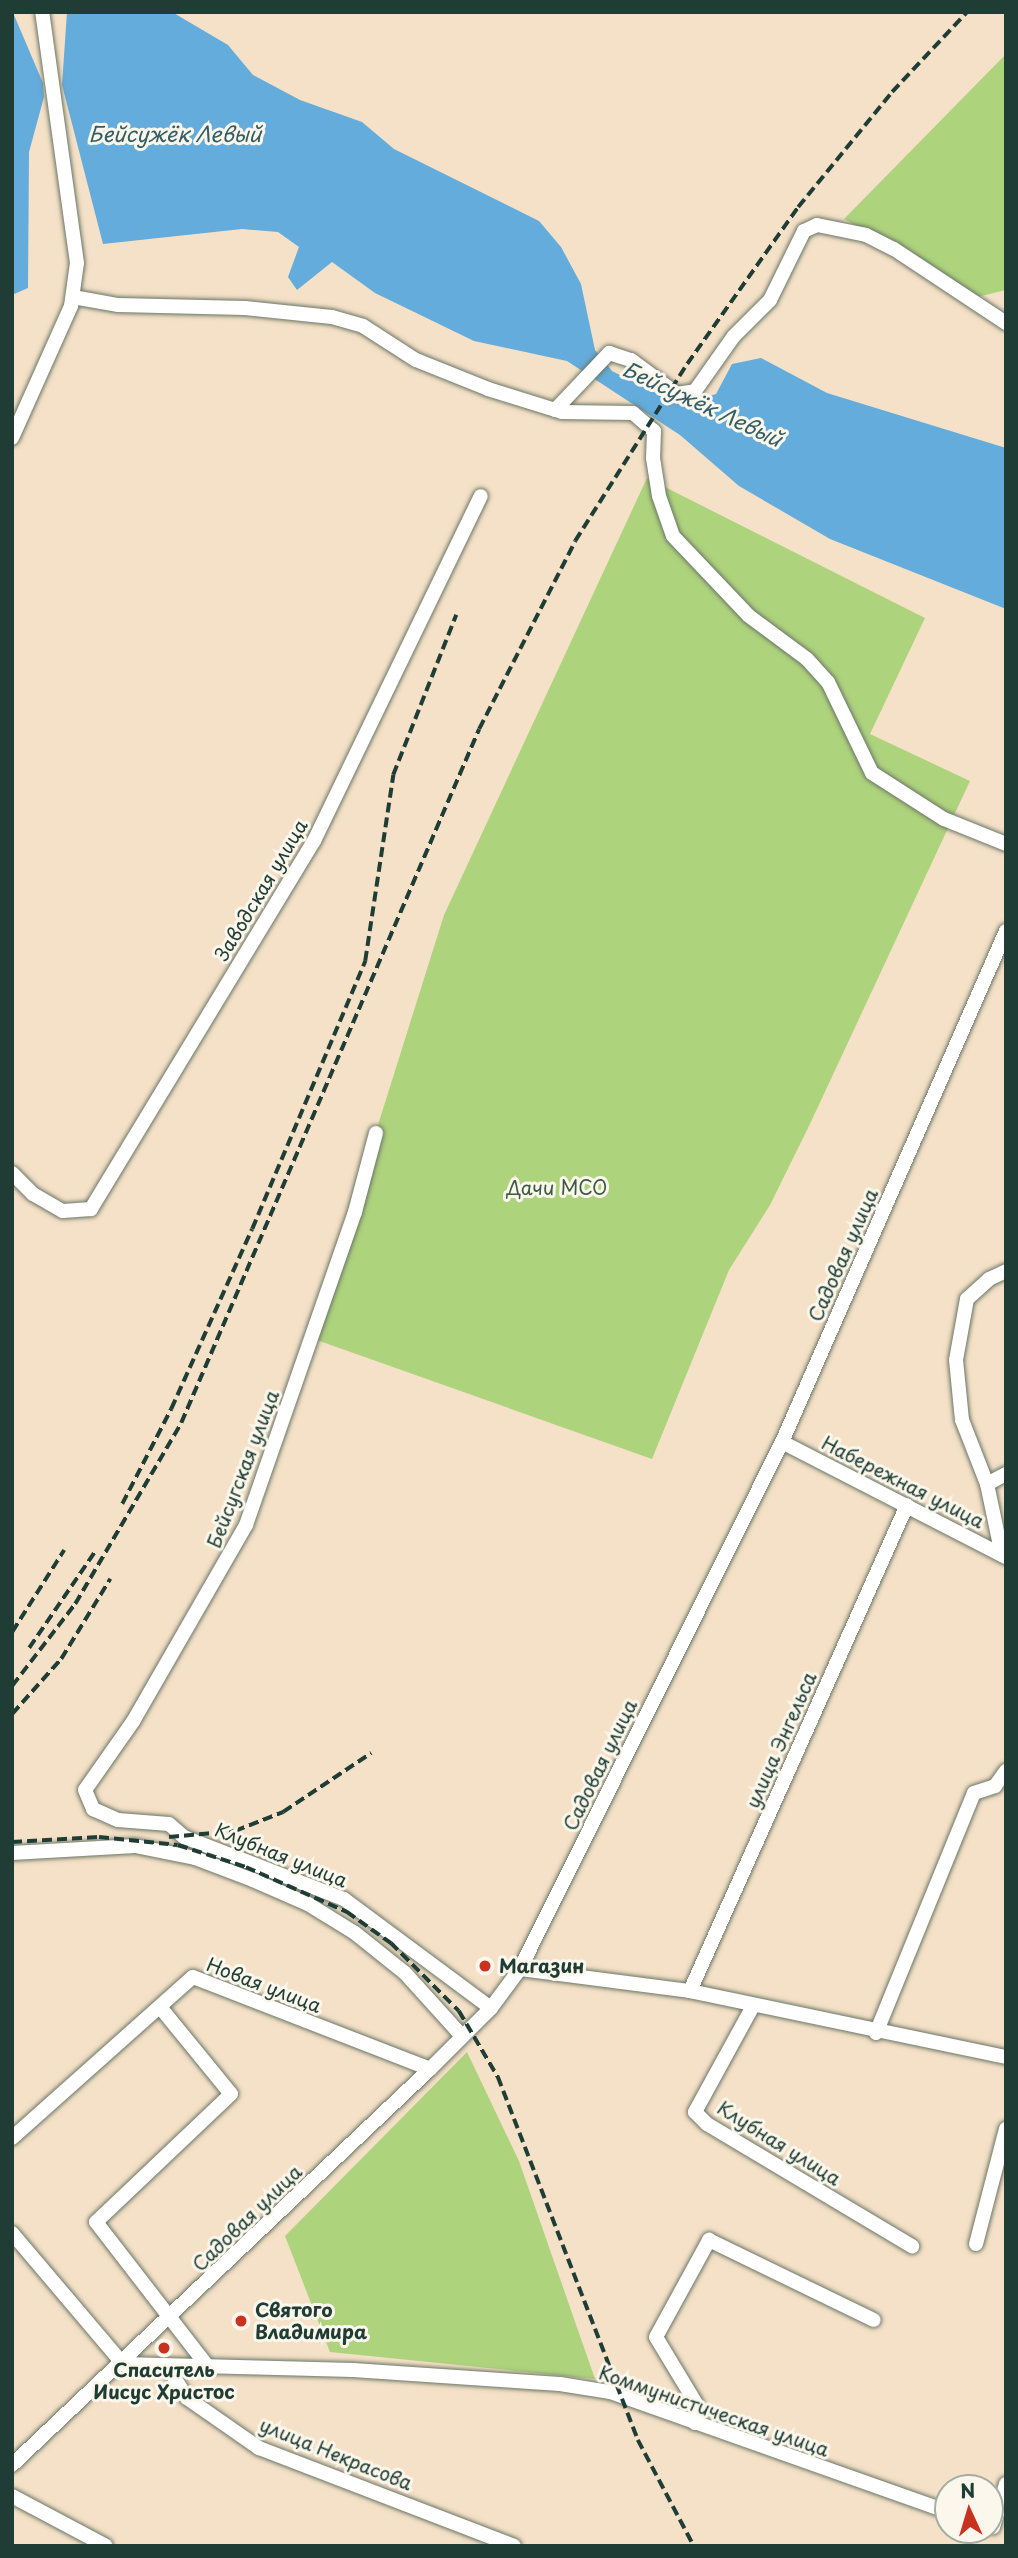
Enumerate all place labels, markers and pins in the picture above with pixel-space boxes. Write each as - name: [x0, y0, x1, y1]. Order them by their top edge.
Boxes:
- place label: Магазин: [499, 1955, 584, 1977]
- marker: Магазин: [477, 1958, 493, 1974]
- place label: Святого Владимира: [255, 2299, 367, 2343]
- marker: Святого Владимира: [233, 2313, 249, 2329]
- marker: Спаситель Иисус Христос: [156, 2340, 172, 2356]
- place label: Спаситель Иисус Христос: [93, 2359, 235, 2403]

